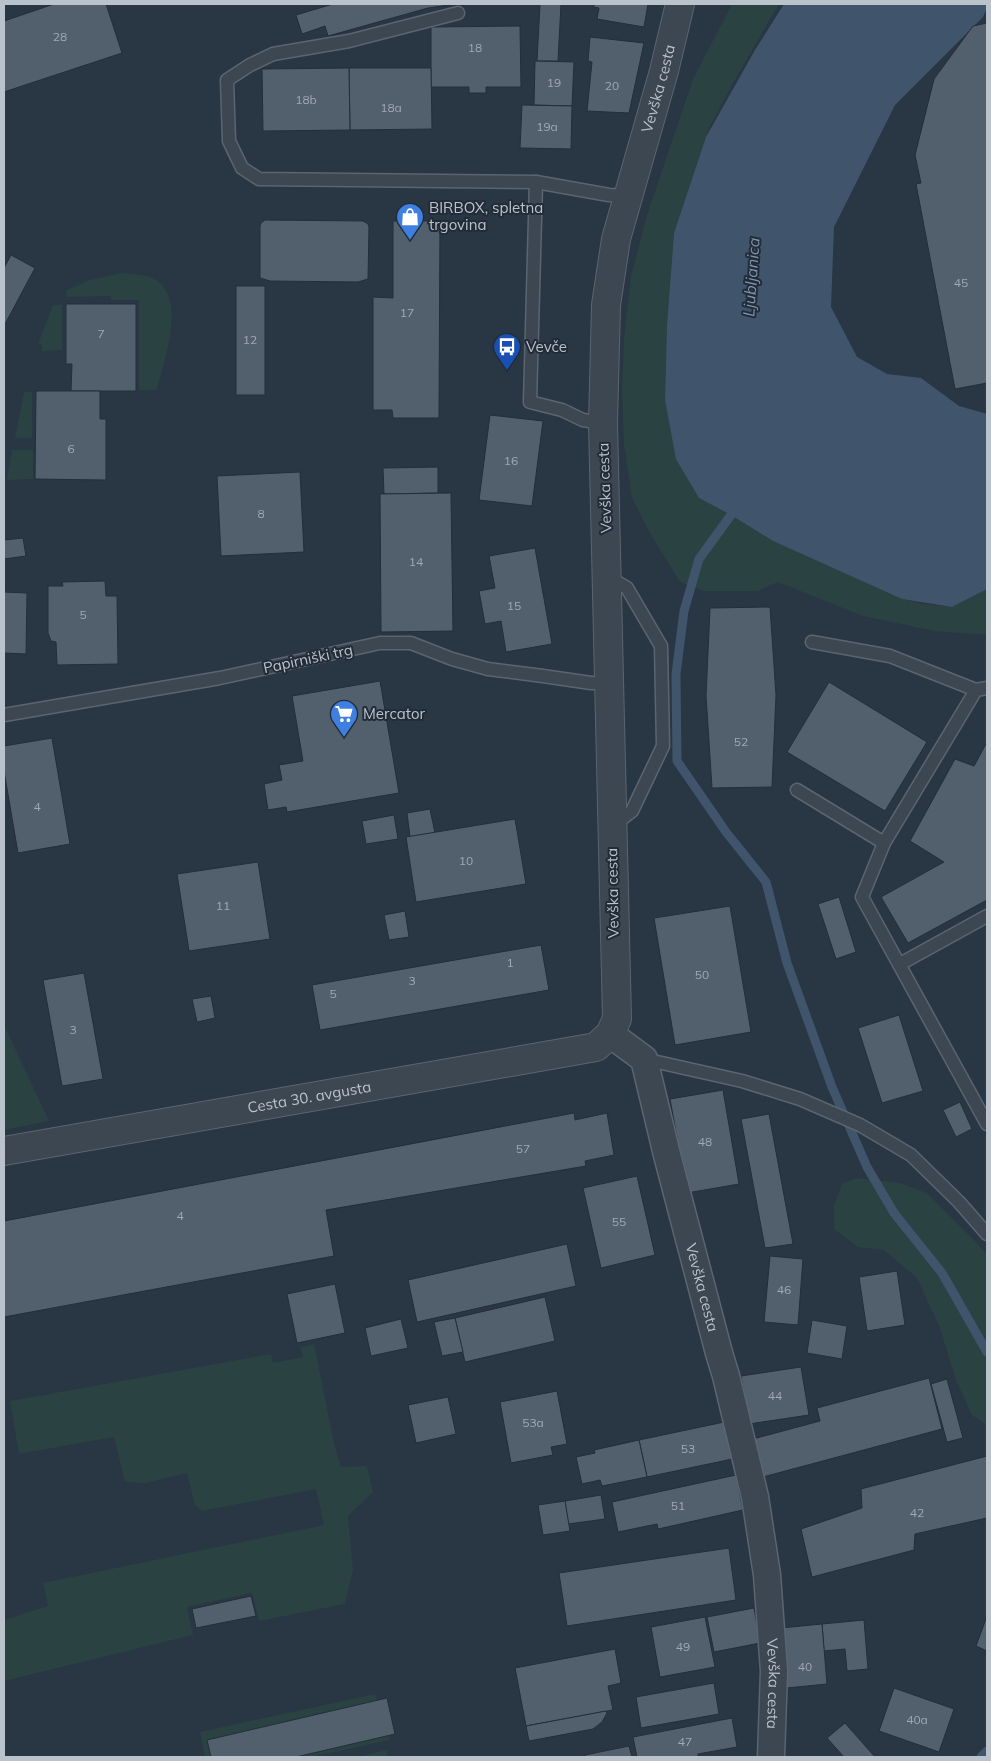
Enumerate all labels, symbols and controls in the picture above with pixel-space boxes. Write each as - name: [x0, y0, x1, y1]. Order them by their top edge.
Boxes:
- house number: 28: [53, 29, 67, 44]
- house number: 18: [468, 40, 482, 55]
- street label: Vevška cesta: [637, 42, 679, 135]
- house number: 19: [547, 75, 561, 90]
- house number: 20: [605, 78, 619, 93]
- house number: 18b: [295, 92, 317, 107]
- house number: 18a: [380, 100, 402, 115]
- house number: 19a: [536, 119, 558, 134]
- place label: BIRBOX, spletna trgovina: [429, 198, 543, 234]
- shop icon: BIRBOX, spletna trgovina: [395, 202, 425, 241]
- water label: Ljubljanica: [738, 236, 764, 317]
- house number: 45: [954, 275, 968, 290]
- house number: 17: [400, 305, 414, 320]
- house number: 7: [97, 326, 105, 341]
- house number: 12: [243, 332, 257, 347]
- bus stop icon: Vevče: [492, 332, 522, 371]
- place label: Vevče: [526, 337, 567, 356]
- house number: 6: [67, 441, 75, 456]
- street label: Vevška cesta: [593, 442, 616, 534]
- house number: 16: [504, 453, 518, 468]
- house number: 8: [257, 506, 265, 521]
- house number: 14: [409, 554, 423, 569]
- house number: 15: [507, 598, 521, 613]
- house number: 5: [79, 607, 87, 622]
- street label: Papirniški trg: [261, 640, 354, 677]
- supermarket icon: Mercator: [329, 699, 359, 738]
- place label: Mercator: [363, 704, 425, 723]
- house number: 52: [734, 734, 748, 749]
- house number: 4: [33, 799, 41, 814]
- street label: Vevška cesta: [602, 848, 623, 938]
- house number: 10: [459, 853, 473, 868]
- house number: 11: [216, 898, 230, 913]
- house number: 1: [506, 955, 514, 970]
- house number: 50: [695, 967, 709, 982]
- house number: 3: [408, 973, 416, 988]
- house number: 5: [329, 986, 337, 1001]
- house number: 3: [69, 1022, 77, 1037]
- street label: Cesta 30. avgusta: [246, 1077, 372, 1117]
- house number: 48: [698, 1134, 712, 1149]
- house number: 57: [516, 1141, 530, 1156]
- house number: 4: [176, 1208, 184, 1223]
- house number: 55: [612, 1214, 626, 1229]
- street label: Vevška cesta: [682, 1241, 723, 1334]
- house number: 46: [777, 1282, 791, 1297]
- house number: 44: [768, 1388, 782, 1403]
- house number: 53a: [522, 1415, 544, 1430]
- house number: 53: [681, 1441, 695, 1456]
- house number: 51: [671, 1498, 685, 1513]
- house number: 42: [910, 1505, 924, 1520]
- street label: Vevška cesta: [763, 1638, 784, 1729]
- house number: 49: [676, 1639, 690, 1654]
- house number: 40: [798, 1659, 812, 1674]
- house number: 40a: [906, 1712, 928, 1727]
- house number: 47: [678, 1734, 692, 1749]

